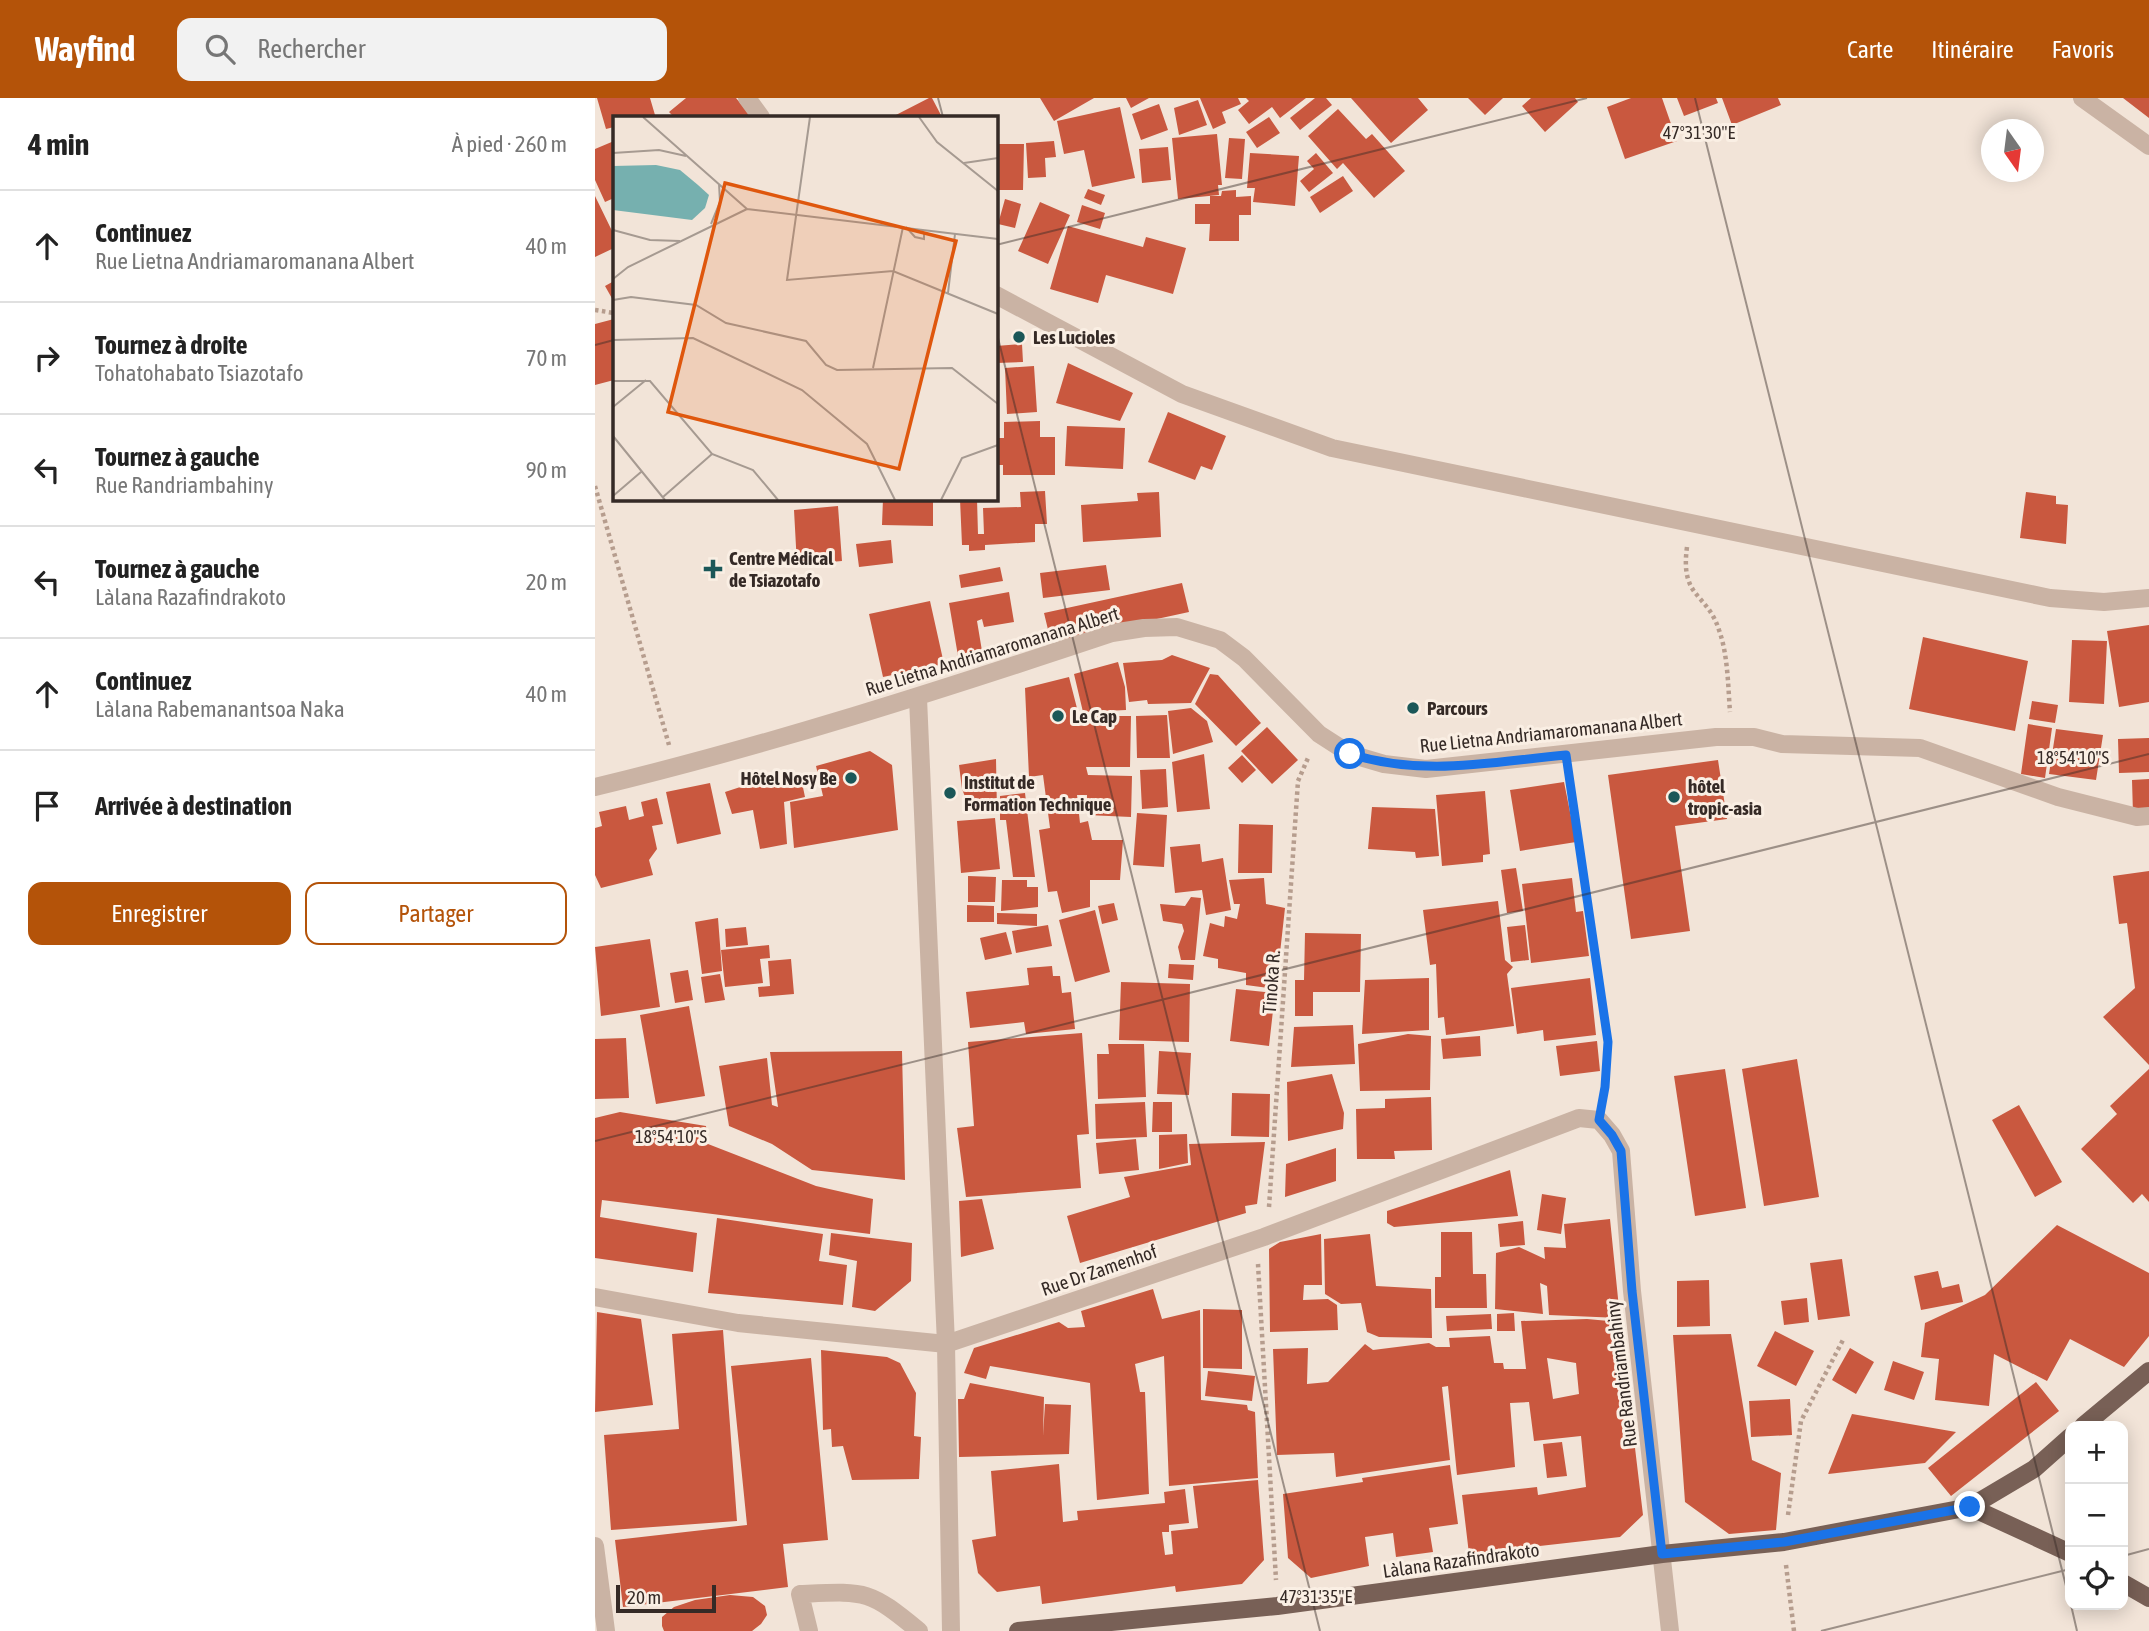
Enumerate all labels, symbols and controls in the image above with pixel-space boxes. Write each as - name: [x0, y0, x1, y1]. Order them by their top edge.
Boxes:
- search box: [177, 18, 667, 81]
- text: Wayfind: [35, 30, 135, 68]
- icon: search: [201, 30, 239, 68]
- text: Rechercher: [257, 34, 365, 64]
- text: Carte: [1847, 36, 1893, 63]
- text: Itinéraire: [1931, 36, 2014, 63]
- text: Favoris: [2052, 36, 2114, 63]
- inset map: [613, 116, 997, 500]
- north arrow: [1981, 119, 2044, 182]
- text: 47°31'30"E: [1663, 122, 1735, 143]
- text: 4 min: [28, 127, 89, 161]
- text: À pied · 260 m: [452, 131, 567, 157]
- text: Continuez: [95, 218, 191, 248]
- icon: ahead: [28, 227, 66, 265]
- text: 40 m: [526, 233, 567, 259]
- text: Rue Lietna Andriamaromanana Albert: [95, 248, 414, 274]
- place label: Les Lucioles: [1033, 326, 1116, 348]
- marker: Les Lucioles: [1011, 329, 1027, 345]
- text: Tournez à droite: [95, 330, 248, 360]
- icon: right: [28, 339, 66, 377]
- text: 70 m: [526, 345, 567, 371]
- text: Tohatohabato Tsiazotafo: [95, 360, 304, 386]
- text: Tournez à gauche: [95, 442, 260, 472]
- icon: left: [28, 451, 66, 489]
- text: 90 m: [526, 457, 567, 483]
- text: Rue Randriambahiny: [95, 472, 273, 498]
- place label: Centre Médical de Tsiazotafo: [729, 547, 834, 591]
- text: Tournez à gauche: [95, 554, 260, 584]
- marker: Centre Médical de Tsiazotafo: [703, 559, 723, 579]
- icon: left: [28, 563, 66, 601]
- text: 20 m: [526, 569, 567, 595]
- text: Làlana Razafindrakoto: [95, 584, 286, 610]
- street label: Rue Lietna Andriamaromanana Albert: [863, 602, 1121, 700]
- text: Continuez: [95, 666, 191, 696]
- icon: ahead: [28, 675, 66, 713]
- text: 40 m: [526, 681, 567, 707]
- text: Làlana Rabemanantsoa Naka: [95, 696, 345, 722]
- place label: Parcours: [1427, 697, 1488, 719]
- marker: Parcours: [1405, 700, 1421, 716]
- place label: Le Cap: [1072, 705, 1117, 727]
- street label: Rue Lietna Andriamaromanana Albert: [1419, 707, 1683, 757]
- marker: Le Cap: [1050, 708, 1066, 724]
- route start: [1334, 738, 1365, 769]
- text: 18°54'10"S: [2037, 747, 2109, 768]
- place label: Hôtel Nosy Be: [741, 767, 837, 789]
- marker: Hôtel Nosy Be: [843, 770, 859, 786]
- place label: Institut de Formation Technique: [964, 771, 1112, 815]
- place label: hôtel tropic-asia: [1687, 775, 1762, 819]
- marker: Institut de Formation Technique: [942, 785, 958, 801]
- icon: arrive: [28, 787, 66, 825]
- marker: hôtel tropic-asia: [1666, 789, 1682, 805]
- text: Arrivée à destination: [95, 791, 292, 821]
- button: Enregistrer: [28, 882, 291, 945]
- button: Partager: [305, 882, 567, 945]
- street label: Tinoka R.: [1258, 950, 1284, 1014]
- text: 18°54'10"S: [635, 1126, 707, 1147]
- street label: Rue Dr Zamenhof: [1038, 1240, 1160, 1300]
- street label: Rue Randriambahiny: [1601, 1299, 1641, 1449]
- map controls: [2065, 1421, 2128, 1610]
- button: +: [2065, 1421, 2128, 1484]
- button: −: [2065, 1484, 2128, 1547]
- route end: [1954, 1491, 1985, 1522]
- street label: Làlana Razafindrakoto: [1381, 1538, 1541, 1582]
- button: locate: [2065, 1547, 2128, 1610]
- scale bar: [616, 1582, 716, 1614]
- text: 20 m: [627, 1586, 661, 1608]
- text: 47°31'35"E: [1280, 1586, 1352, 1607]

